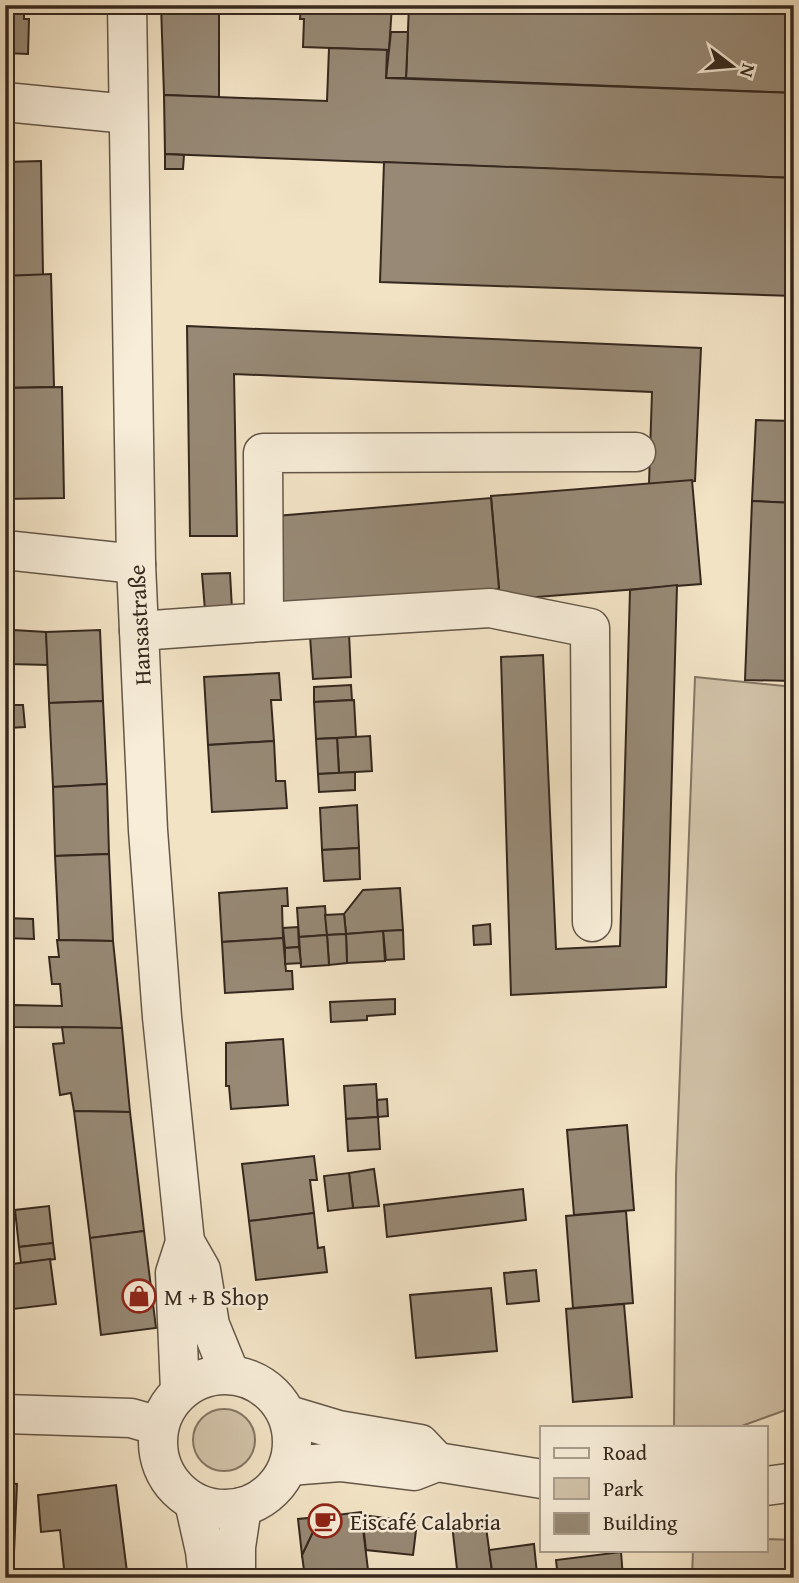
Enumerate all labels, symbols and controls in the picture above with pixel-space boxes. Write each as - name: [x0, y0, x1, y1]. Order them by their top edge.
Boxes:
- north arrow: [698, 32, 768, 102]
- text: N: [733, 61, 764, 81]
- street label: Hansastraße: [119, 564, 159, 686]
- shop icon: M + B Shop: [120, 1277, 158, 1315]
- place label: M + B Shop: [164, 1280, 269, 1313]
- legend: [540, 1426, 768, 1552]
- text: Road: [603, 1437, 648, 1468]
- text: Park: [603, 1473, 644, 1504]
- cafe icon: Eiscafé Calabria: [306, 1502, 344, 1540]
- place label: Eiscafé Calabria: [350, 1505, 501, 1538]
- text: Building: [603, 1507, 678, 1538]

